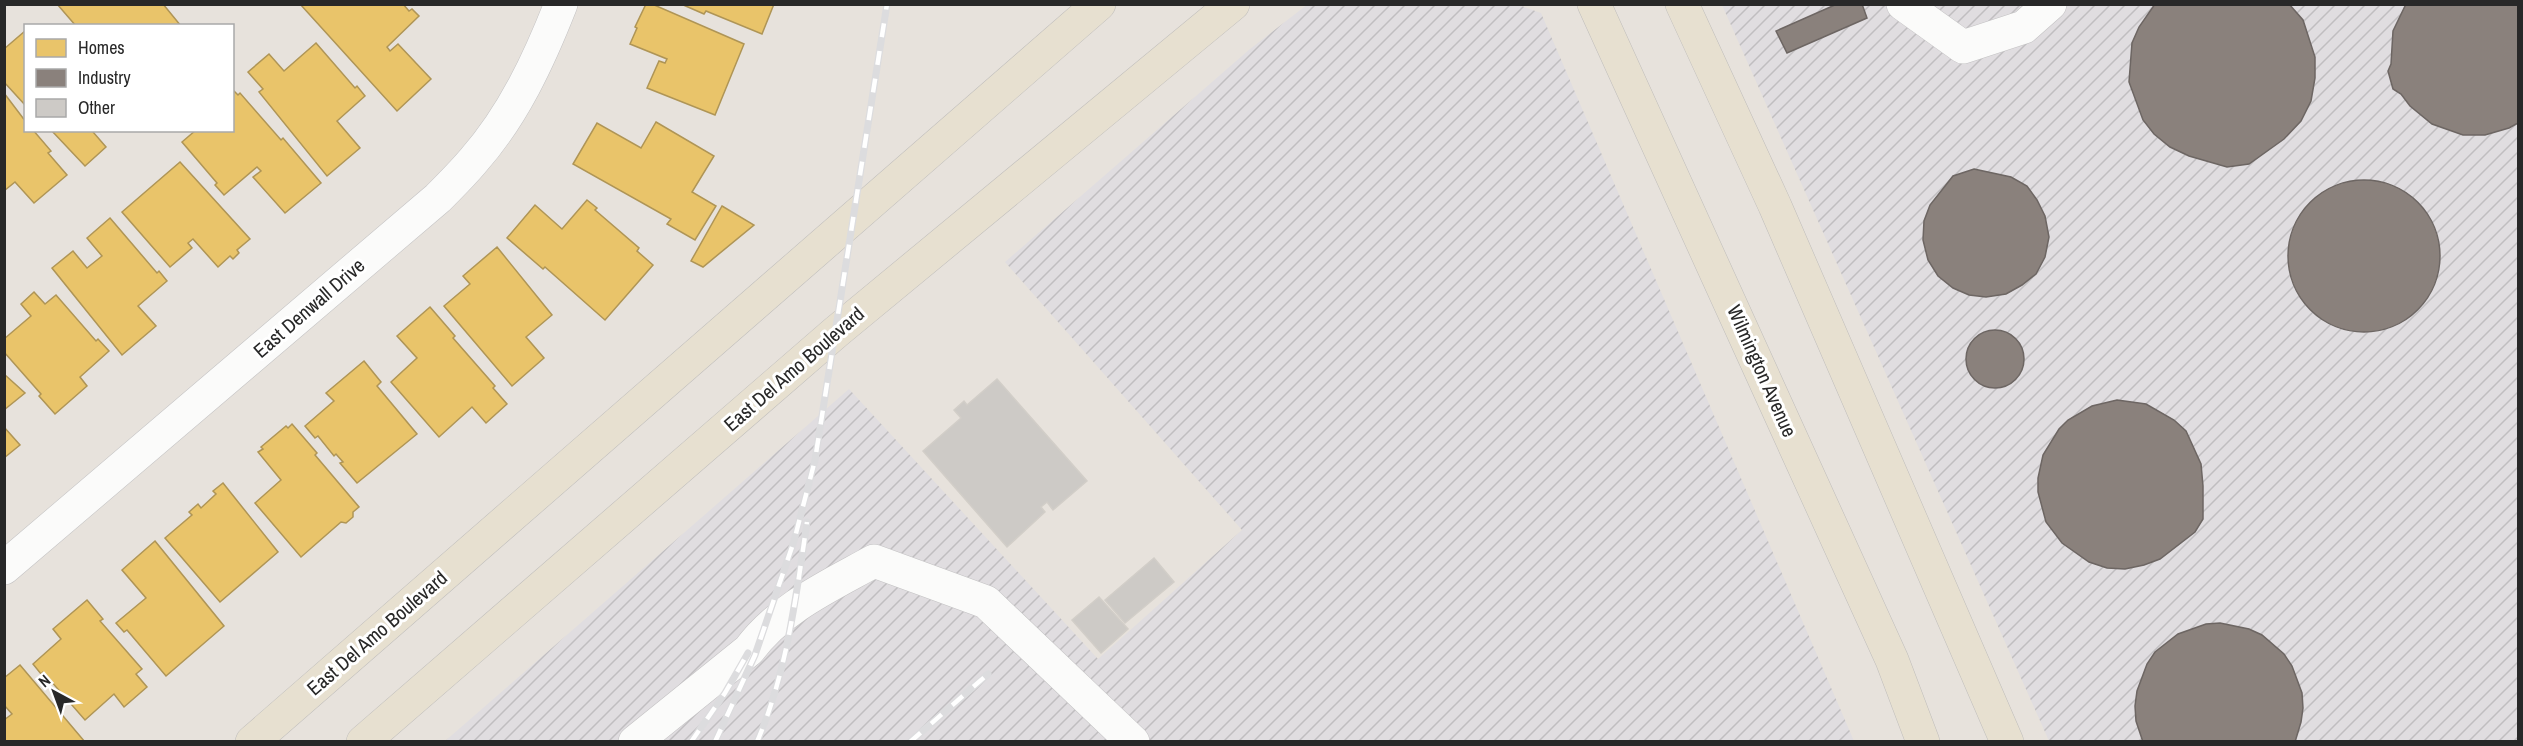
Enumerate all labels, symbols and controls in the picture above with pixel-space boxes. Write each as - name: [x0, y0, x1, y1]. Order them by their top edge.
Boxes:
- legend: [24, 24, 234, 132]
- text: Homes: [78, 35, 125, 60]
- text: Industry: [78, 65, 131, 90]
- text: Other: [78, 95, 115, 120]
- street label: East Denwall Drive: [247, 252, 370, 364]
- street label: East Del Amo Boulevard: [718, 300, 870, 437]
- street label: Wilmington Avenue: [1721, 300, 1804, 441]
- street label: East Del Amo Boulevard: [301, 564, 453, 701]
- north arrow: [24, 662, 84, 722]
- text: N: [33, 669, 55, 692]

